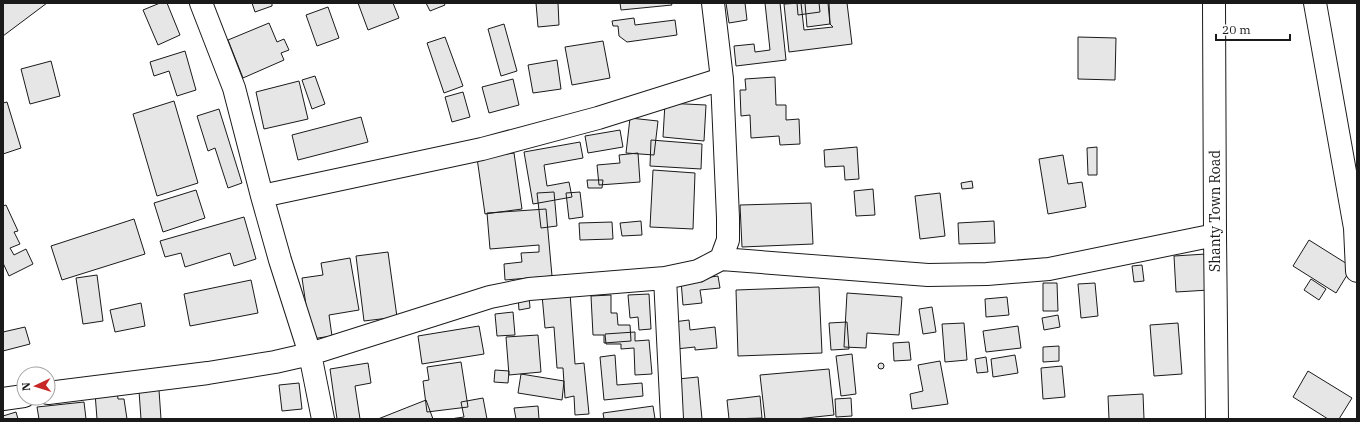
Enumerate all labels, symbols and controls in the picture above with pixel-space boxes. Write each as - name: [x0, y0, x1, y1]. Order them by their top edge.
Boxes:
- scale bar: [1216, 16, 1290, 42]
- text: 20 m: [1222, 22, 1251, 37]
- street label: Shanty Town Road: [1206, 150, 1224, 272]
- north arrow: [16, 366, 56, 406]
- text: N: [19, 382, 33, 392]

